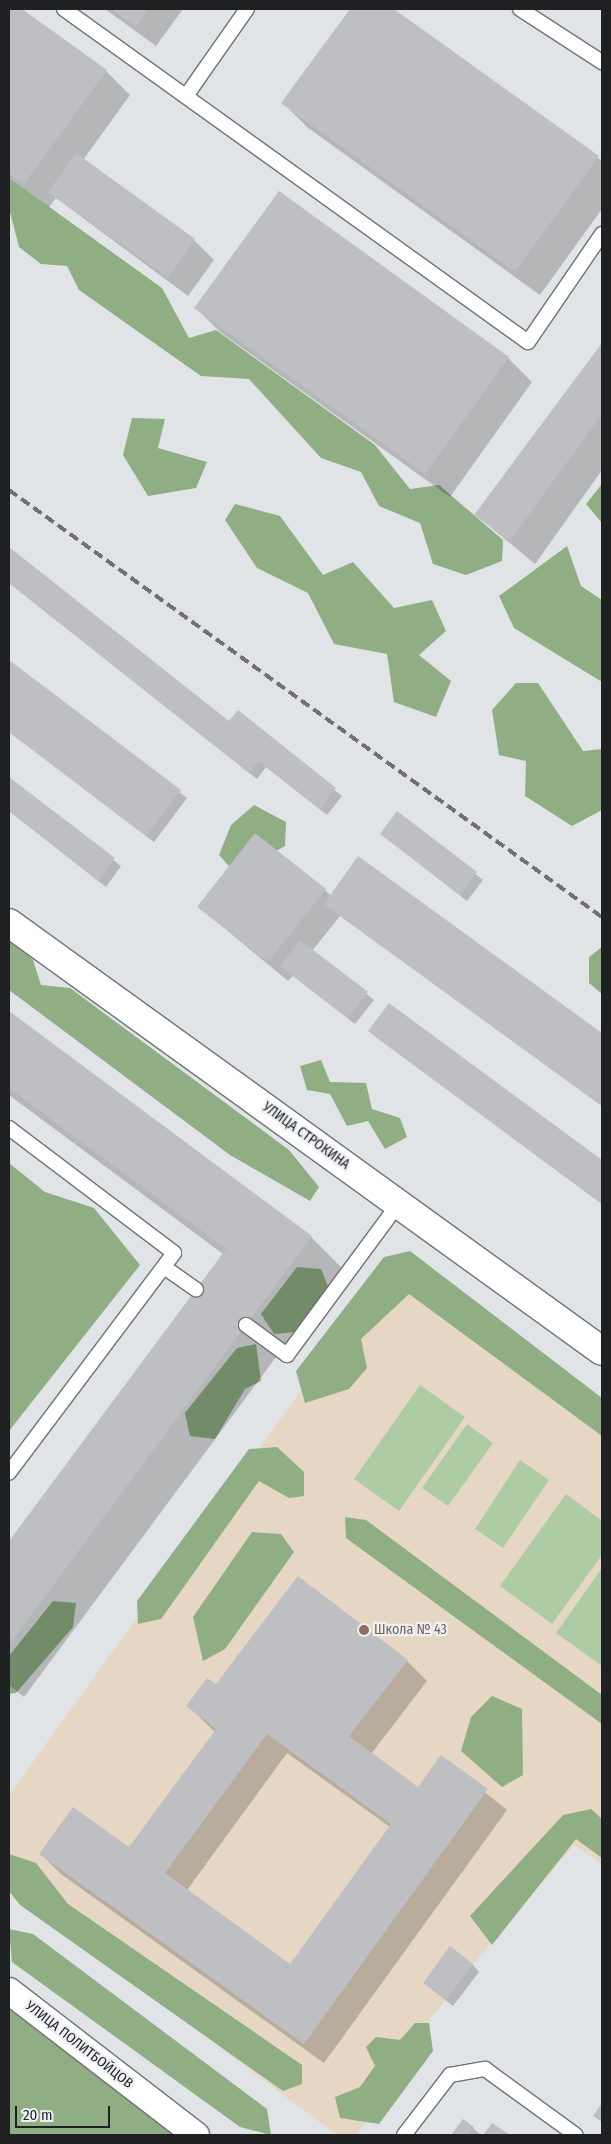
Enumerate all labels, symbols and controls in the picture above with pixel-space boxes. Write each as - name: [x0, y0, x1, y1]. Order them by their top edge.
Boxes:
- street label: УЛИЦА СТРОКИНА: [259, 1099, 353, 1173]
- place label: Школа № 43: [374, 1622, 447, 1638]
- marker: Школа № 43: [358, 1624, 370, 1636]
- street label: УЛИЦА ПОЛИТБОЙЦОВ: [22, 1998, 136, 2092]
- scale bar: [18, 2096, 112, 2128]
- text: 20 m: [23, 2106, 53, 2124]

